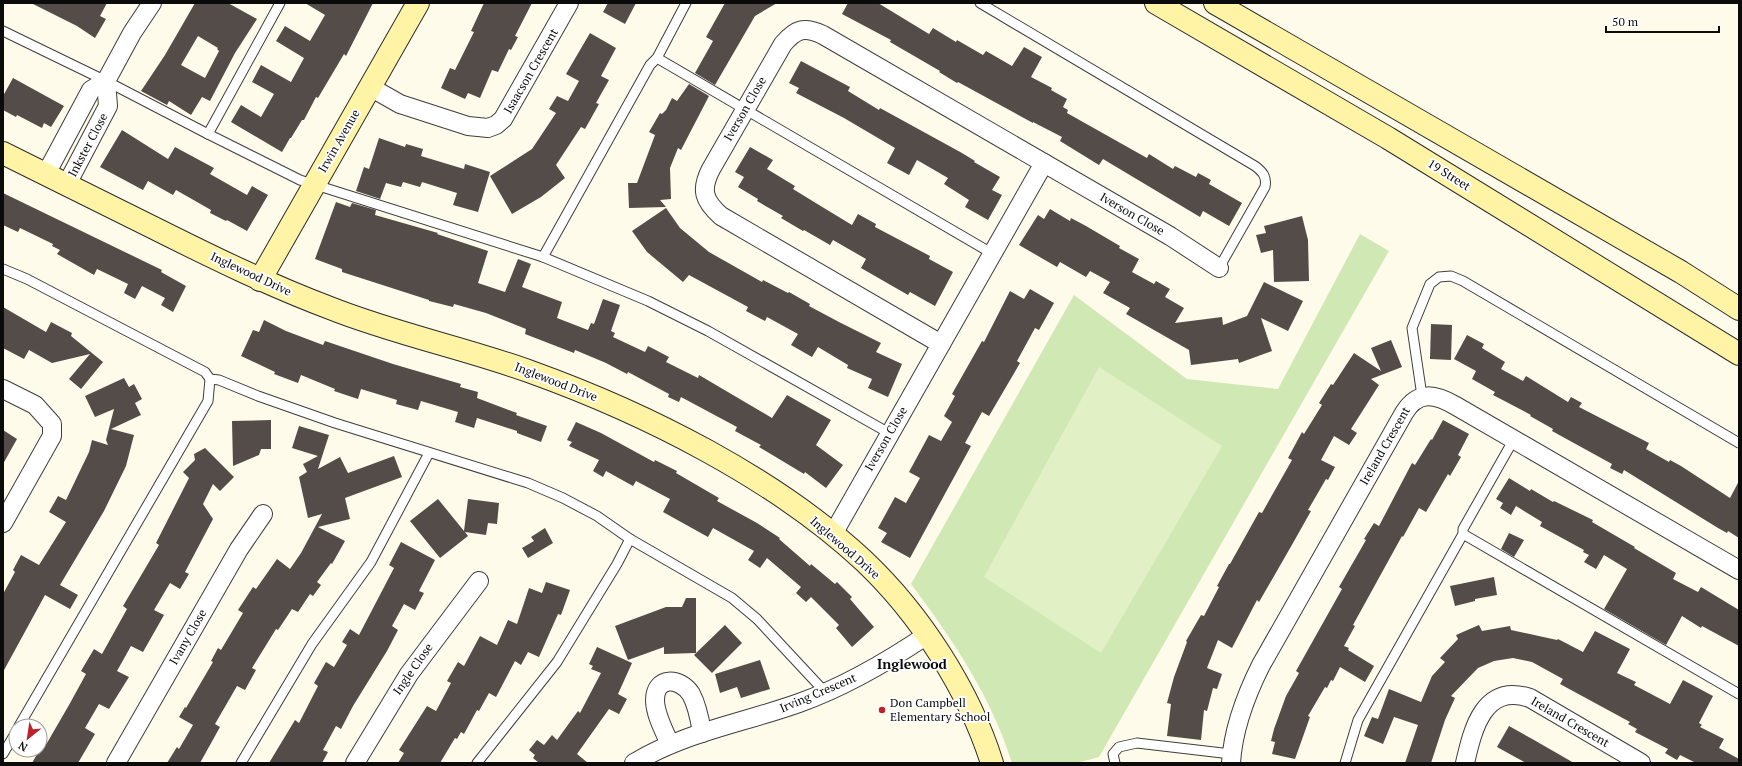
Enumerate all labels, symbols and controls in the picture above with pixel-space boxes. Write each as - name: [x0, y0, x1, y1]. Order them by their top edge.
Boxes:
- scale bar: [1606, 8, 1719, 34]
- text: 50 m: [1612, 14, 1639, 29]
- street label: Isaacson Crescent: [500, 25, 561, 116]
- street label: Iverson Close: [720, 74, 769, 144]
- street label: Irwin Avenue: [314, 107, 363, 175]
- street label: Inkster Close: [65, 110, 111, 179]
- street label: 19 Street: [1425, 156, 1474, 194]
- street label: Iverson Close: [1097, 189, 1167, 238]
- street label: Inglewood Drive: [208, 248, 294, 299]
- street label: Inglewood Drive: [513, 359, 600, 404]
- street label: Iverson Close: [861, 404, 910, 474]
- street label: Ireland Crescent: [1356, 404, 1413, 488]
- street label: Inglewood Drive: [807, 513, 883, 582]
- street label: Ivany Close: [166, 606, 209, 667]
- street label: Ingle Close: [389, 640, 436, 697]
- district label: Inglewood: [877, 654, 948, 673]
- street label: Irving Crescent: [777, 669, 859, 715]
- street label: Ireland Crescent: [1528, 693, 1612, 750]
- place label: Don Campbell Elementary School: [890, 695, 991, 724]
- marker: Don Campbell Elementary School: [877, 705, 887, 715]
- north arrow: [8, 718, 48, 758]
- text: N: [15, 738, 30, 755]

